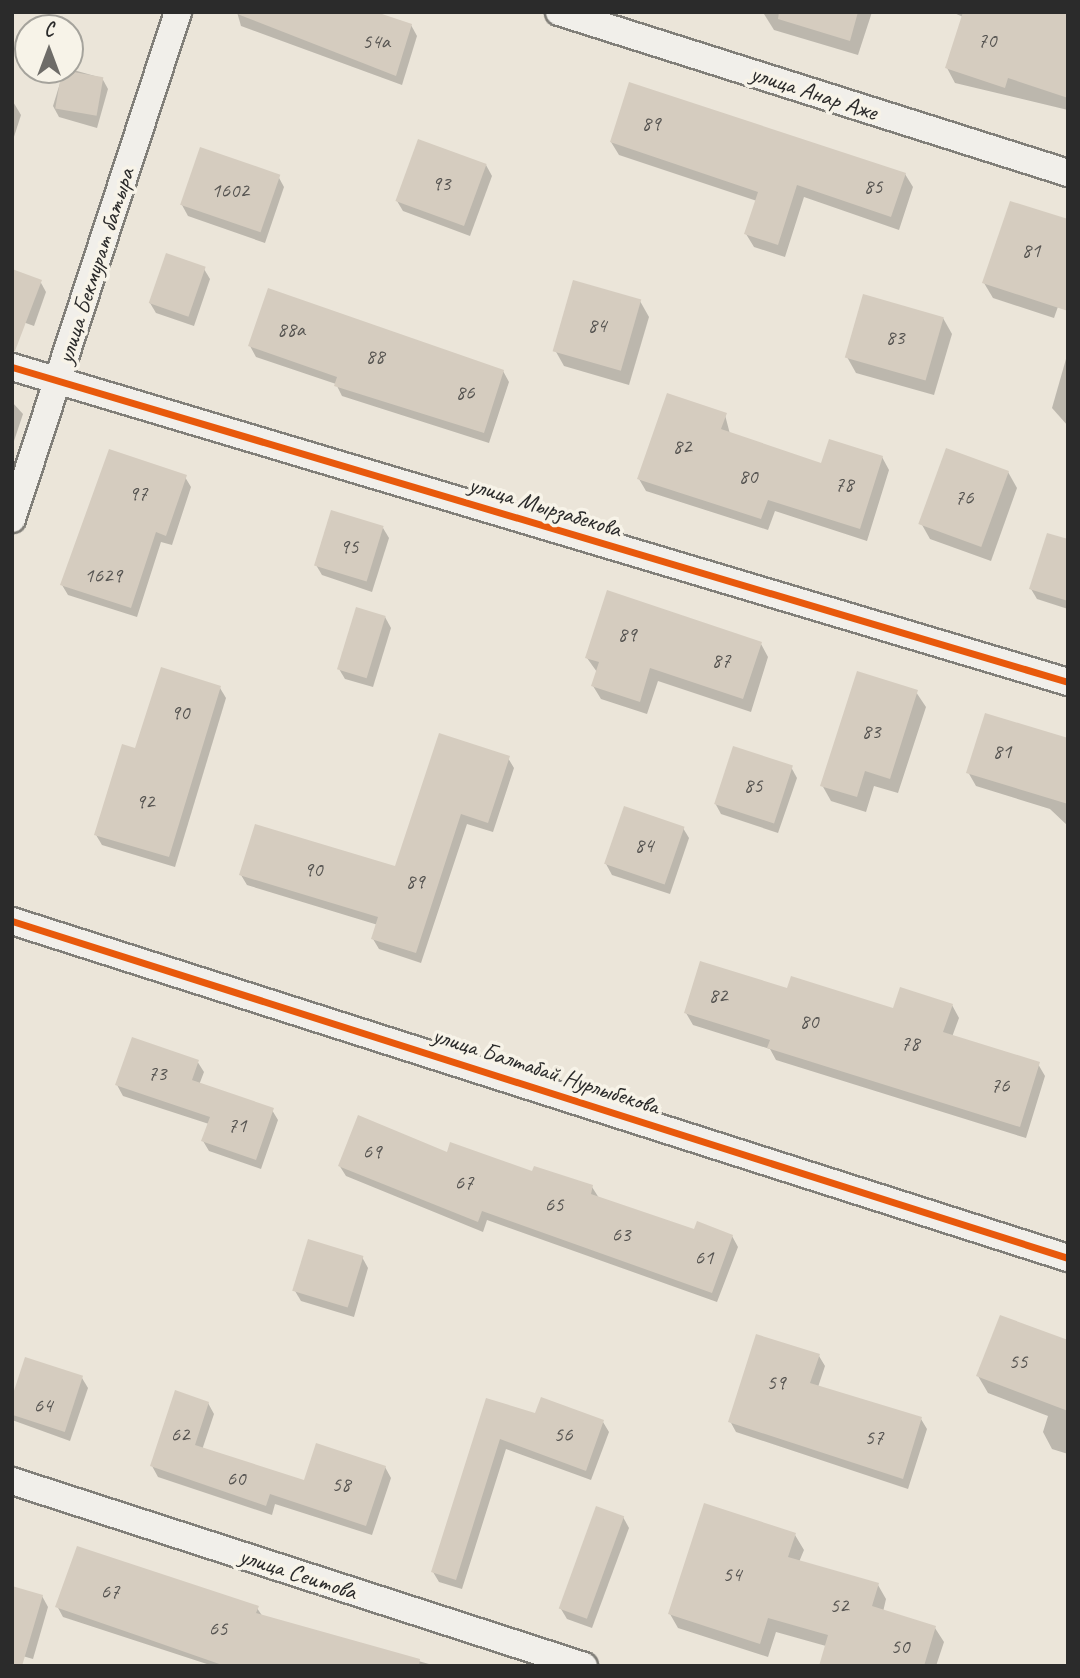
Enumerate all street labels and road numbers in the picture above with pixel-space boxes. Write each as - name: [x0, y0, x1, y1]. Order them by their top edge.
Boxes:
- street label: улица Анар Аже: [747, 59, 881, 127]
- street label: улица Бекмурат батыра: [51, 165, 141, 367]
- street label: улица Мырзабекова: [465, 470, 625, 544]
- street label: улица Балтабай Нурлыбекова: [427, 1020, 665, 1122]
- street label: улица Сеитова: [236, 1542, 360, 1606]

